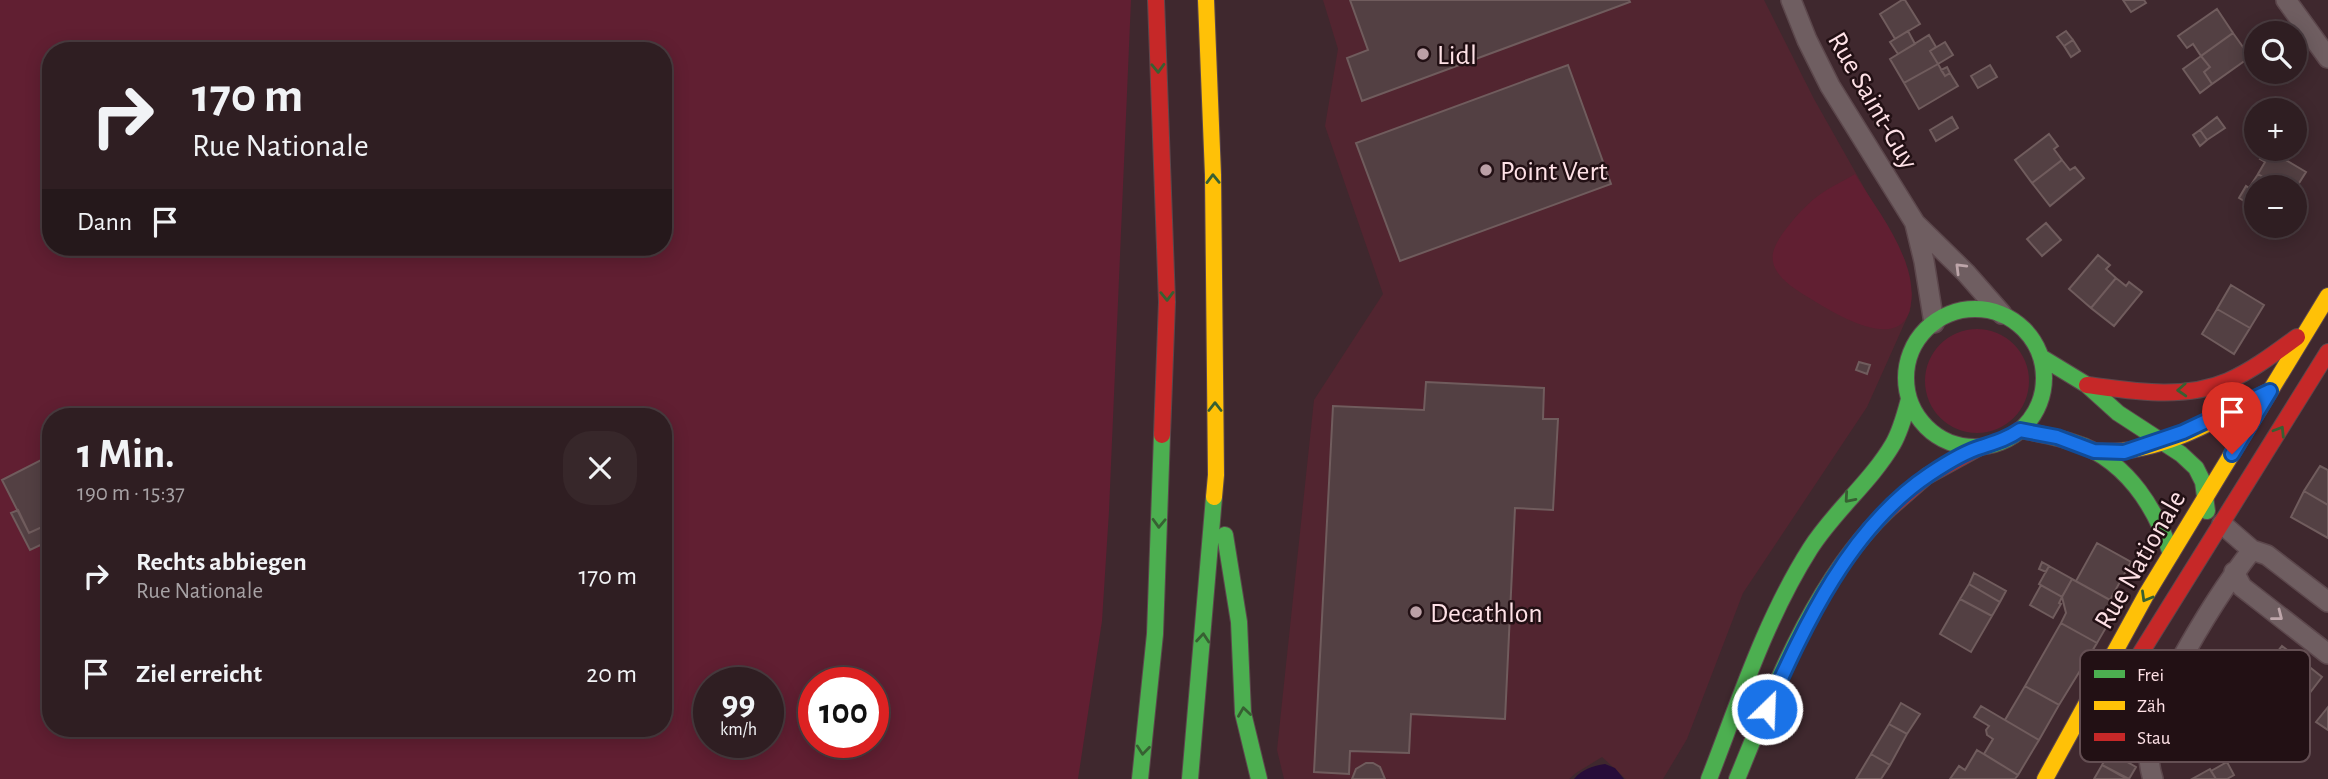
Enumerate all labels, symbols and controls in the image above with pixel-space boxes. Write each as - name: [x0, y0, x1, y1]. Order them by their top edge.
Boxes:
- map controls: [2244, 21, 2307, 238]
- button: search: [2244, 21, 2307, 84]
- street label: Rue Saint-Guy: [1822, 28, 1923, 174]
- place label: Lidl: [1437, 42, 1477, 70]
- marker: Lidl: [1415, 46, 1431, 62]
- one-way arrow: [1151, 63, 1166, 74]
- icon: right: [77, 70, 168, 161]
- text: 170 m: [192, 72, 303, 121]
- button: +: [2244, 98, 2307, 161]
- text: Rue Nationale: [192, 130, 369, 162]
- place label: Point Vert: [1500, 158, 1607, 186]
- marker: Point Vert: [1478, 162, 1494, 178]
- one-way arrow: [1205, 173, 1221, 184]
- button: −: [2244, 175, 2307, 238]
- icon: arrive: [146, 203, 184, 241]
- text: Dann: [77, 209, 132, 235]
- one-way arrow: [1955, 263, 1968, 276]
- one-way arrow: [1159, 290, 1174, 301]
- pin: [2202, 382, 2262, 454]
- one-way arrow: [2176, 383, 2187, 398]
- icon: arrive: [2213, 393, 2251, 431]
- one-way arrow: [1207, 401, 1223, 411]
- one-way arrow: [2271, 425, 2284, 438]
- button: close: [563, 431, 637, 505]
- text: 1 Min.: [77, 433, 175, 475]
- text: 190 m · 15:37: [77, 482, 185, 505]
- street label: Rue Nationale: [2090, 486, 2192, 634]
- one-way arrow: [1845, 490, 1857, 503]
- one-way arrow: [1152, 518, 1167, 529]
- text: Rechts abbiegen: [136, 549, 307, 575]
- icon: right: [77, 557, 115, 595]
- text: 170 m: [578, 563, 637, 589]
- text: Rue Nationale: [136, 580, 263, 603]
- one-way arrow: [2141, 590, 2154, 603]
- place label: Decathlon: [1430, 600, 1543, 628]
- marker: Decathlon: [1408, 604, 1424, 620]
- one-way arrow: [2271, 607, 2283, 620]
- one-way arrow: [1195, 632, 1210, 643]
- legend: [2080, 650, 2310, 762]
- icon: arrive: [77, 655, 115, 693]
- text: Ziel erreicht: [136, 661, 262, 687]
- text: 20 m: [586, 661, 637, 687]
- text: Frei: [2137, 666, 2164, 685]
- speed limit sign: 100: [798, 667, 889, 758]
- position arrow: [1730, 672, 1804, 746]
- text: 99: [722, 686, 755, 721]
- text: Zäh: [2137, 697, 2166, 716]
- one-way arrow: [1237, 706, 1252, 718]
- text: km/h: [720, 721, 757, 739]
- text: Stau: [2137, 729, 2171, 748]
- one-way arrow: [1136, 744, 1151, 756]

